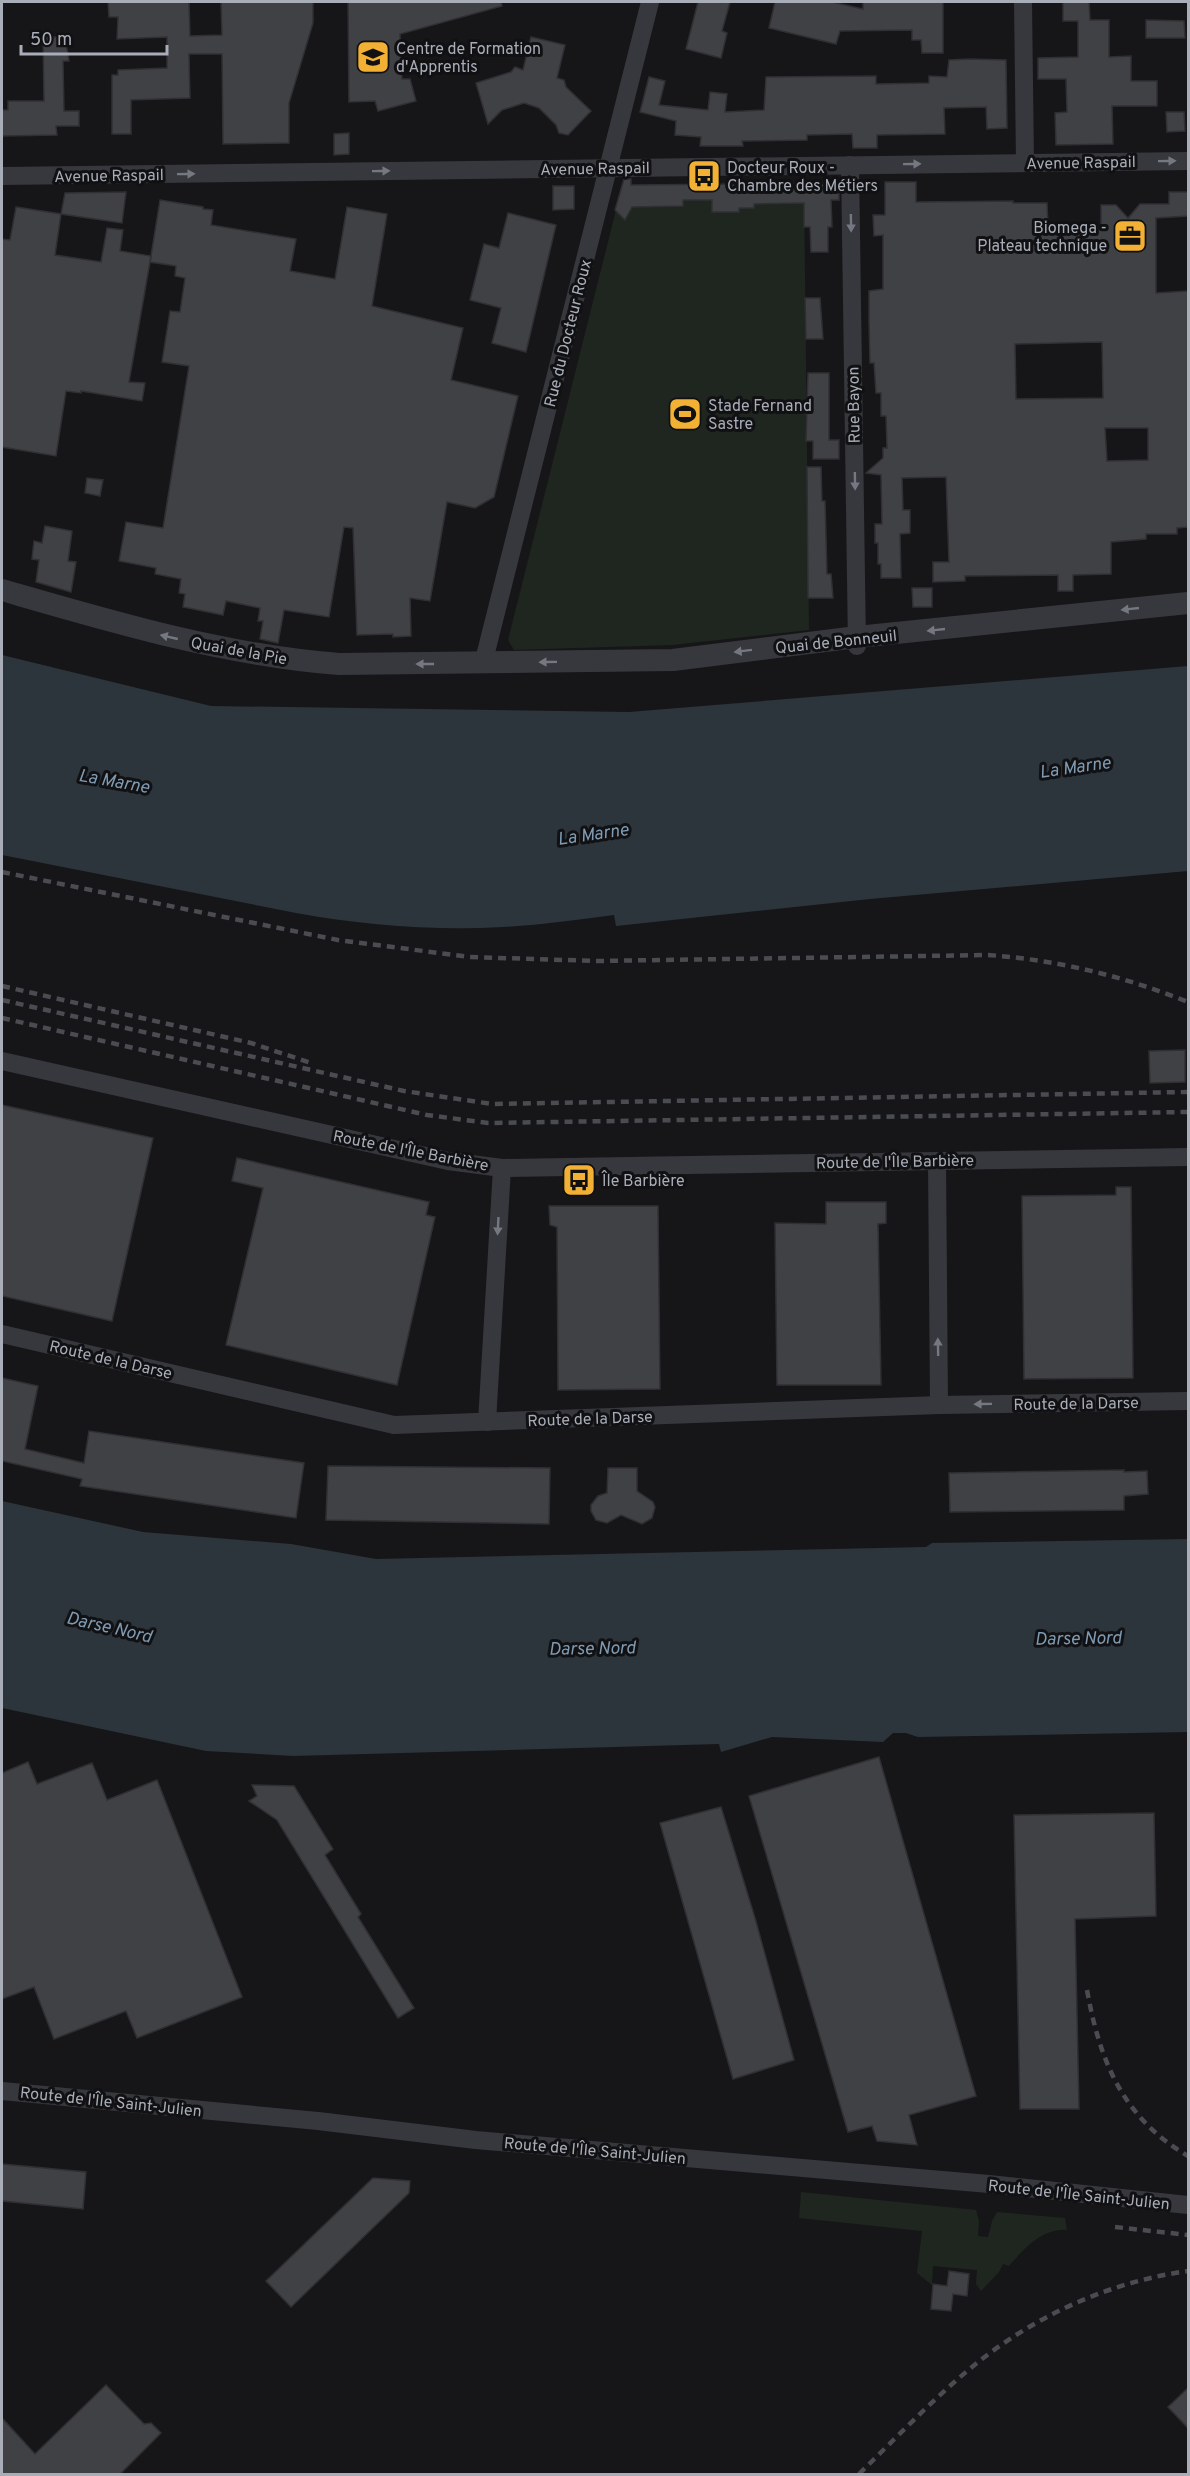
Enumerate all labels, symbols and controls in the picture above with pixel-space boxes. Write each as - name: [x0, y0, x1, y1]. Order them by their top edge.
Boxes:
- scale bar: [21, 18, 166, 56]
- text: 50 m: [30, 29, 72, 52]
- school or university icon: Centre de Formation d'Apprentis: [355, 39, 391, 75]
- place label: Centre de Formation d'Apprentis: [396, 40, 541, 78]
- street label: Avenue Raspail: [1026, 153, 1136, 175]
- one-way arrow: [1158, 156, 1177, 166]
- bus stop icon: Docteur Roux - Chambre des Métiers: [686, 158, 722, 194]
- street label: Avenue Raspail: [540, 159, 650, 181]
- place label: Docteur Roux - Chambre des Métiers: [727, 159, 878, 197]
- one-way arrow: [902, 159, 921, 169]
- street label: Avenue Raspail: [54, 166, 164, 188]
- one-way arrow: [371, 166, 390, 176]
- one-way arrow: [176, 169, 195, 179]
- one-way arrow: [846, 214, 855, 233]
- office icon: Biomega - Plateau technique: [1112, 218, 1148, 254]
- place label: Biomega - Plateau technique: [977, 219, 1107, 257]
- street label: Rue du Docteur Roux: [541, 258, 597, 409]
- street label: Rue Bayon: [844, 366, 866, 444]
- sports icon: Stade Fernand Sastre: [667, 396, 703, 432]
- place label: Stade Fernand Sastre: [708, 397, 812, 435]
- one-way arrow: [850, 472, 859, 491]
- one-way arrow: [1121, 605, 1140, 614]
- one-way arrow: [927, 625, 946, 635]
- street label: Quai de Bonneuil: [774, 627, 898, 659]
- one-way arrow: [160, 631, 178, 641]
- street label: Quai de la Pie: [189, 634, 288, 670]
- one-way arrow: [733, 646, 752, 656]
- one-way arrow: [539, 658, 558, 667]
- one-way arrow: [415, 659, 434, 669]
- water label: La Marne: [1038, 752, 1113, 785]
- water label: La Marne: [76, 765, 152, 800]
- water label: La Marne: [556, 819, 631, 852]
- street label: Route de l'Île Barbière: [331, 1125, 490, 1177]
- street label: Route de l'Île Barbière: [816, 1150, 974, 1174]
- bus stop icon: Île Barbière: [561, 1162, 597, 1198]
- place label: Île Barbière: [601, 1170, 685, 1192]
- one-way arrow: [494, 1217, 503, 1236]
- street label: Route de la Darse: [47, 1337, 174, 1385]
- one-way arrow: [934, 1337, 943, 1356]
- street label: Route de la Darse: [1013, 1394, 1139, 1416]
- one-way arrow: [974, 1400, 993, 1409]
- street label: Route de la Darse: [527, 1408, 653, 1432]
- water label: Darse Nord: [64, 1607, 155, 1650]
- water label: Darse Nord: [1034, 1627, 1123, 1652]
- water label: Darse Nord: [548, 1637, 637, 1662]
- street label: Route de l'Île Saint-Julien: [19, 2082, 203, 2122]
- street label: Route de l'Île Saint-Julien: [503, 2132, 687, 2170]
- street label: Route de l'Île Saint-Julien: [987, 2175, 1171, 2215]

